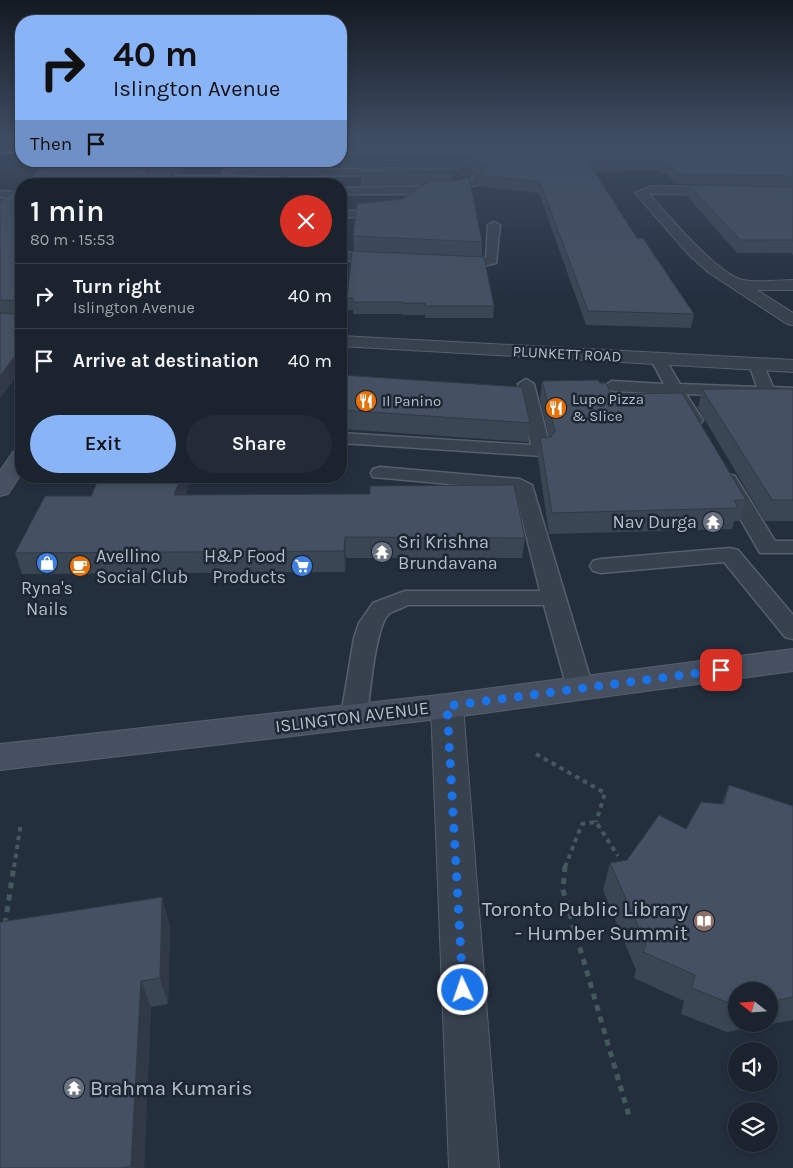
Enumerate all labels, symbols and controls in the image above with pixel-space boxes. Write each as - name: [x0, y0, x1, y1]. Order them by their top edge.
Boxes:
- text: 40 m: [113, 34, 198, 75]
- icon: right: [30, 35, 95, 100]
- text: Islington Avenue: [113, 76, 280, 102]
- icon: arrive: [82, 130, 110, 158]
- text: Then: [30, 133, 72, 155]
- text: 1 min: [30, 193, 104, 229]
- button: close: [280, 195, 332, 247]
- text: 80 m · 15:53: [30, 230, 115, 249]
- text: Turn right: [73, 276, 162, 298]
- icon: right: [30, 282, 58, 310]
- text: 40 m: [288, 285, 332, 307]
- text: Islington Avenue: [73, 298, 195, 317]
- street label: PLUNKETT ROAD: [512, 342, 622, 366]
- icon: arrive: [30, 347, 58, 375]
- text: Arrive at destination: [73, 350, 259, 372]
- text: 40 m: [288, 350, 332, 372]
- restaurant icon: Il Panino: [354, 389, 378, 413]
- place label: Lupo Pizza & Slice: [572, 390, 644, 425]
- place label: Il Panino: [382, 392, 441, 410]
- restaurant icon: Lupo Pizza & Slice: [544, 396, 568, 420]
- button: Exit: [30, 415, 176, 473]
- button: Share: [186, 415, 332, 473]
- temple icon: Nav Durga: [701, 510, 725, 534]
- place label: Nav Durga: [612, 511, 697, 533]
- place label: Sri Krishna Brundavana: [398, 531, 498, 574]
- temple icon: Sri Krishna Brundavana: [370, 540, 394, 564]
- place label: Avellino Social Club: [96, 545, 188, 588]
- place label: H&P Food Products: [204, 545, 286, 588]
- shop icon: Ryna's Nails: [35, 551, 59, 575]
- cafe icon: Avellino Social Club: [68, 554, 92, 578]
- supermarket icon: H&P Food Products: [290, 554, 314, 578]
- place label: Ryna's Nails: [21, 577, 73, 620]
- pin: [700, 649, 742, 691]
- icon: arrive: [707, 656, 735, 684]
- street label: ISLINGTON AVENUE: [274, 697, 430, 737]
- place label: Toronto Public Library - Humber Summit: [482, 897, 688, 945]
- library icon: Toronto Public Library - Humber Summit: [692, 909, 716, 933]
- position arrow: [436, 963, 488, 1015]
- north arrow: [728, 982, 778, 1032]
- map controls: [728, 982, 778, 1152]
- button: sound: [728, 1042, 778, 1092]
- temple icon: Brahma Kumaris: [62, 1076, 86, 1100]
- place label: Brahma Kumaris: [90, 1076, 253, 1100]
- button: layers: [728, 1102, 778, 1152]

